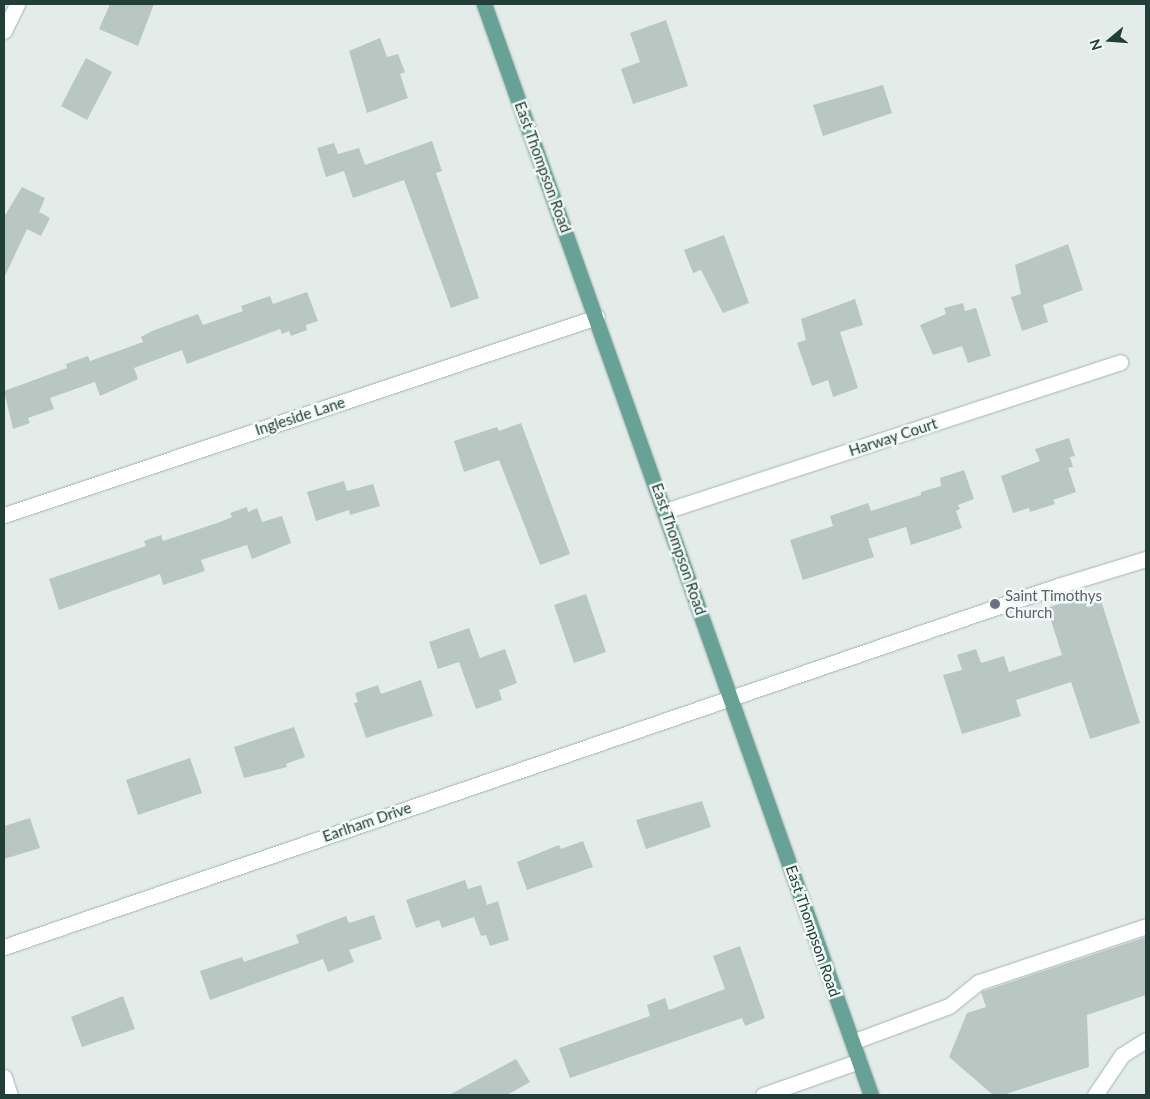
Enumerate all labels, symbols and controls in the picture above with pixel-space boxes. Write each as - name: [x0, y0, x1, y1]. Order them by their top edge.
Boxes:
- north arrow: [1085, 15, 1135, 65]
- text: N: [1086, 37, 1105, 53]
- street label: East Thompson Road: [511, 99, 575, 235]
- street label: Ingleside Lane: [253, 393, 347, 439]
- street label: Harway Court: [846, 414, 940, 460]
- street label: East Thompson Road: [648, 481, 710, 617]
- place label: Saint Timothys Church: [1005, 586, 1102, 621]
- marker: Saint Timothys Church: [989, 598, 1001, 610]
- street label: Earlham Drive: [320, 798, 414, 846]
- street label: East Thompson Road: [782, 863, 844, 999]

